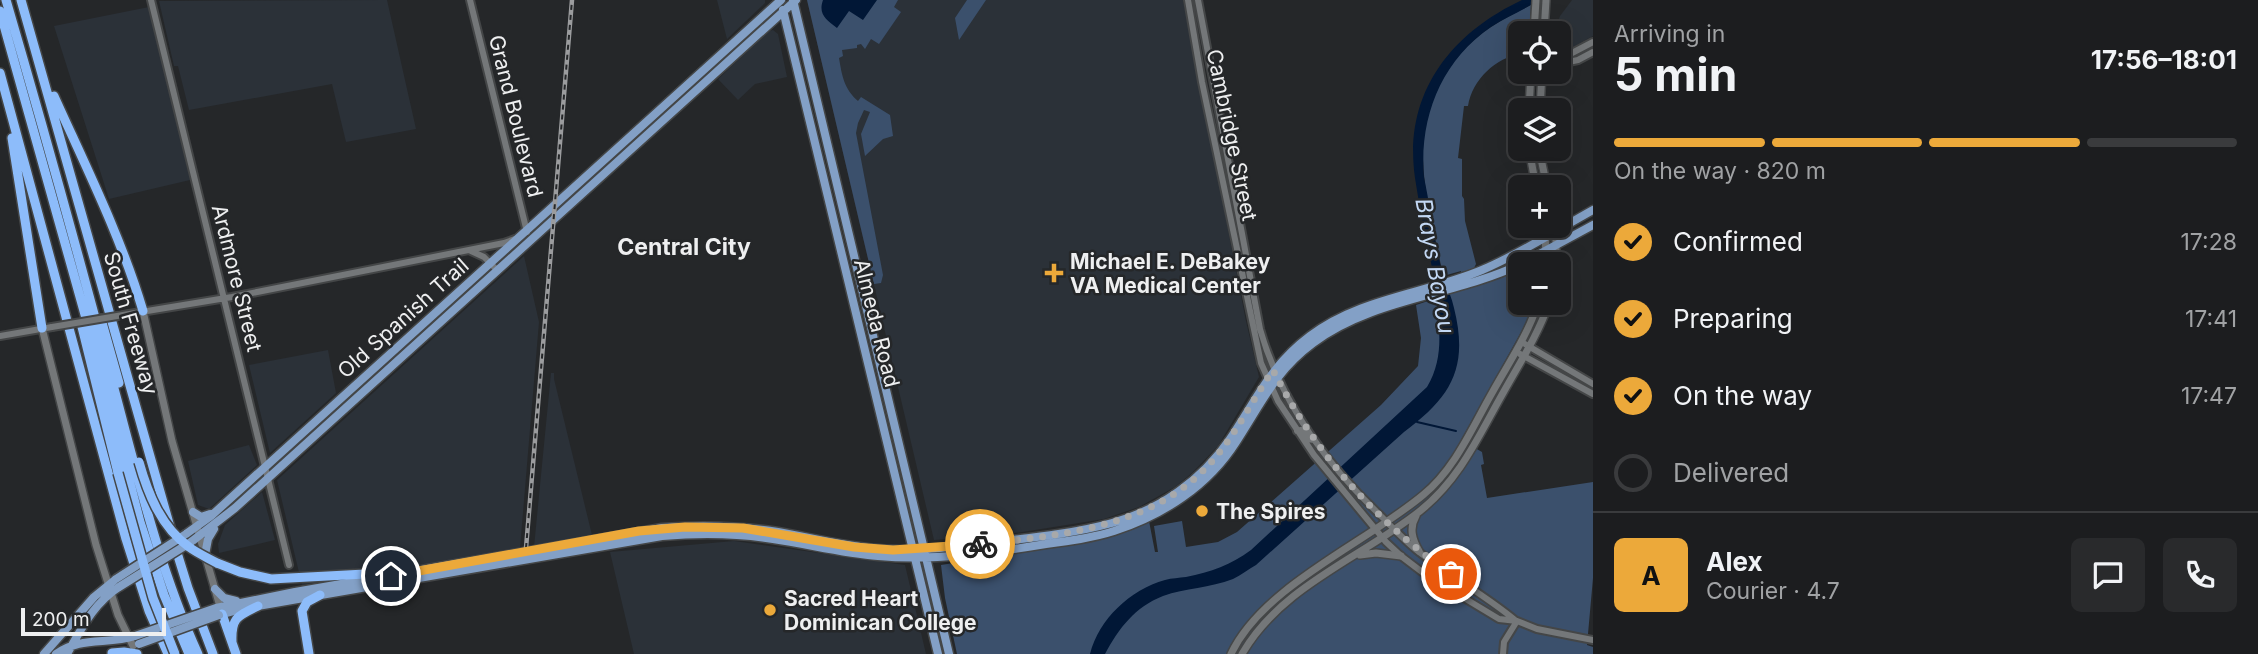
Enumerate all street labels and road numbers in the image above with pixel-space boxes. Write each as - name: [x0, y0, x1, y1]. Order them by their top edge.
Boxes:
- street label: Grand Boulevard: [484, 32, 548, 200]
- street label: Cambridge Street: [1202, 47, 1262, 223]
- street label: Ardmore Street: [207, 202, 267, 354]
- street label: South Freeway: [99, 249, 163, 398]
- street label: Old Spanish Trail: [332, 253, 474, 383]
- street label: Almeda Road: [849, 256, 905, 390]

